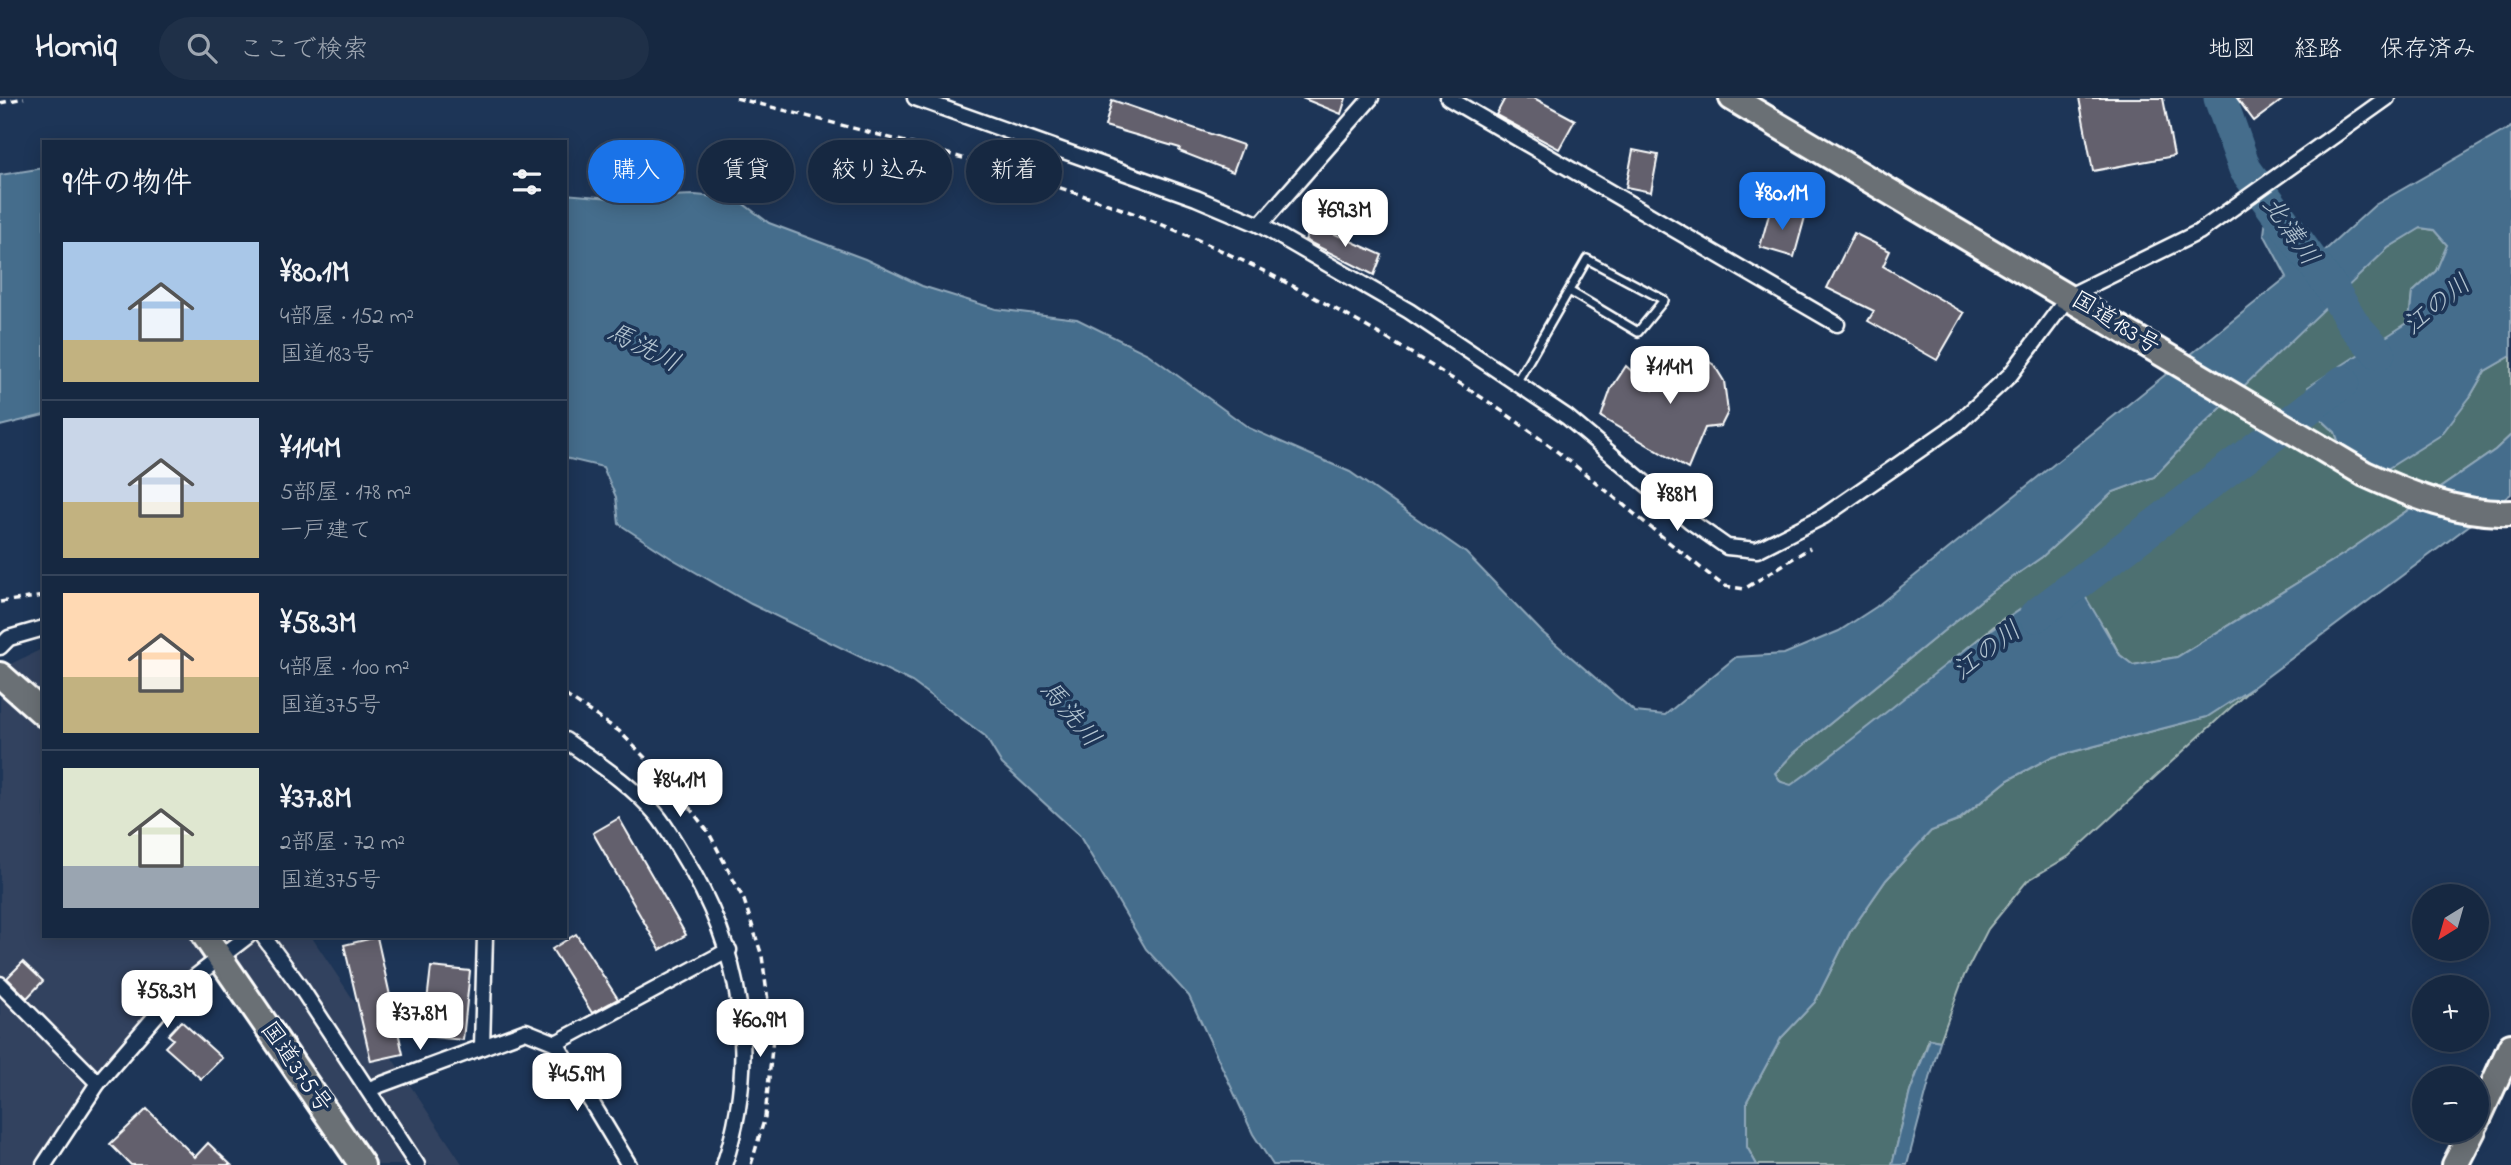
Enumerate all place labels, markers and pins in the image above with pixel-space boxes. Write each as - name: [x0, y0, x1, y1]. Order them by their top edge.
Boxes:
- pin: ¥80.1M: [1725, 172, 1839, 232]
- pin: ¥69.3M: [1288, 190, 1402, 249]
- pin: ¥114M: [1621, 346, 1719, 406]
- pin: ¥88M: [1636, 474, 1718, 533]
- pin: ¥84.1M: [623, 760, 737, 819]
- pin: ¥58.3M: [110, 970, 224, 1030]
- pin: ¥37.8M: [363, 992, 477, 1052]
- pin: ¥60.9M: [703, 1000, 817, 1059]
- pin: ¥45.9M: [520, 1054, 634, 1113]

